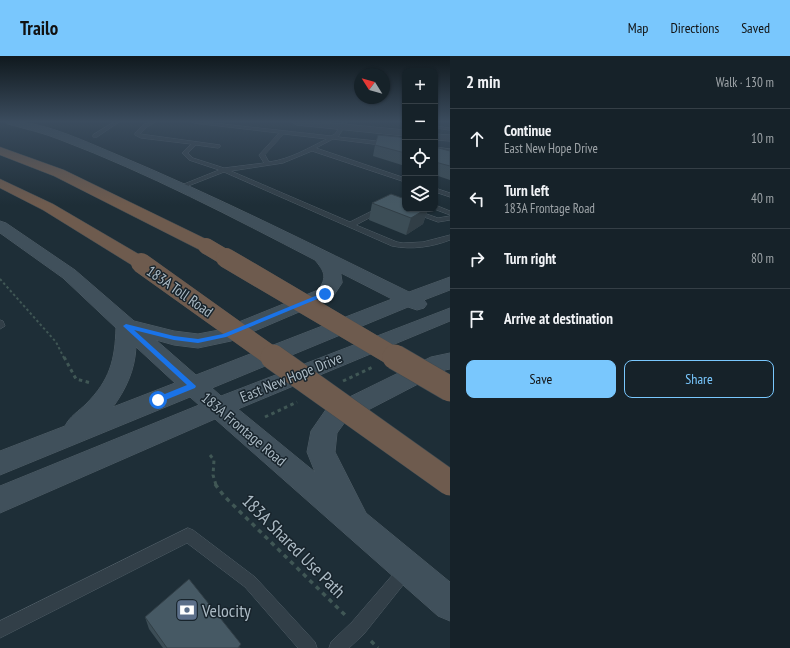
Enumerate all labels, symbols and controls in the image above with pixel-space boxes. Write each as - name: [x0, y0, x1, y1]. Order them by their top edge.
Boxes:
- text: Trailo: [20, 16, 58, 40]
- text: Map: [628, 19, 648, 37]
- text: Directions: [670, 19, 719, 37]
- text: Saved: [741, 19, 770, 37]
- north arrow: [354, 68, 390, 104]
- map controls: [402, 68, 438, 212]
- button: +: [402, 68, 438, 104]
- text: 2 min: [466, 71, 500, 93]
- text: Walk · 130 m: [716, 74, 774, 91]
- button: −: [402, 104, 438, 140]
- text: Continue: [504, 121, 551, 140]
- icon: ahead: [466, 128, 488, 150]
- text: 10 m: [751, 130, 774, 147]
- button: locate: [402, 140, 438, 176]
- text: East New Hope Drive: [504, 140, 598, 157]
- button: layers: [402, 176, 438, 212]
- text: Turn left: [504, 181, 549, 200]
- icon: left: [466, 188, 488, 210]
- text: 40 m: [751, 190, 774, 207]
- text: 183A Frontage Road: [504, 200, 595, 217]
- icon: right: [466, 248, 488, 270]
- text: Turn right: [504, 249, 556, 268]
- text: 80 m: [751, 250, 774, 267]
- street label: 183A Toll Road: [143, 261, 217, 321]
- route end: [316, 285, 334, 303]
- icon: arrive: [466, 308, 488, 330]
- text: Arrive at destination: [504, 309, 613, 328]
- street label: East New Hope Drive: [237, 348, 345, 406]
- button: Save: [466, 360, 616, 398]
- button: Share: [624, 360, 774, 398]
- street label: 183A Frontage Road: [198, 388, 290, 470]
- route start: [149, 391, 167, 409]
- street label: 183A Shared Use Path: [237, 489, 351, 603]
- bank icon: Velocity: [174, 597, 200, 623]
- place label: Velocity: [201, 599, 251, 622]

